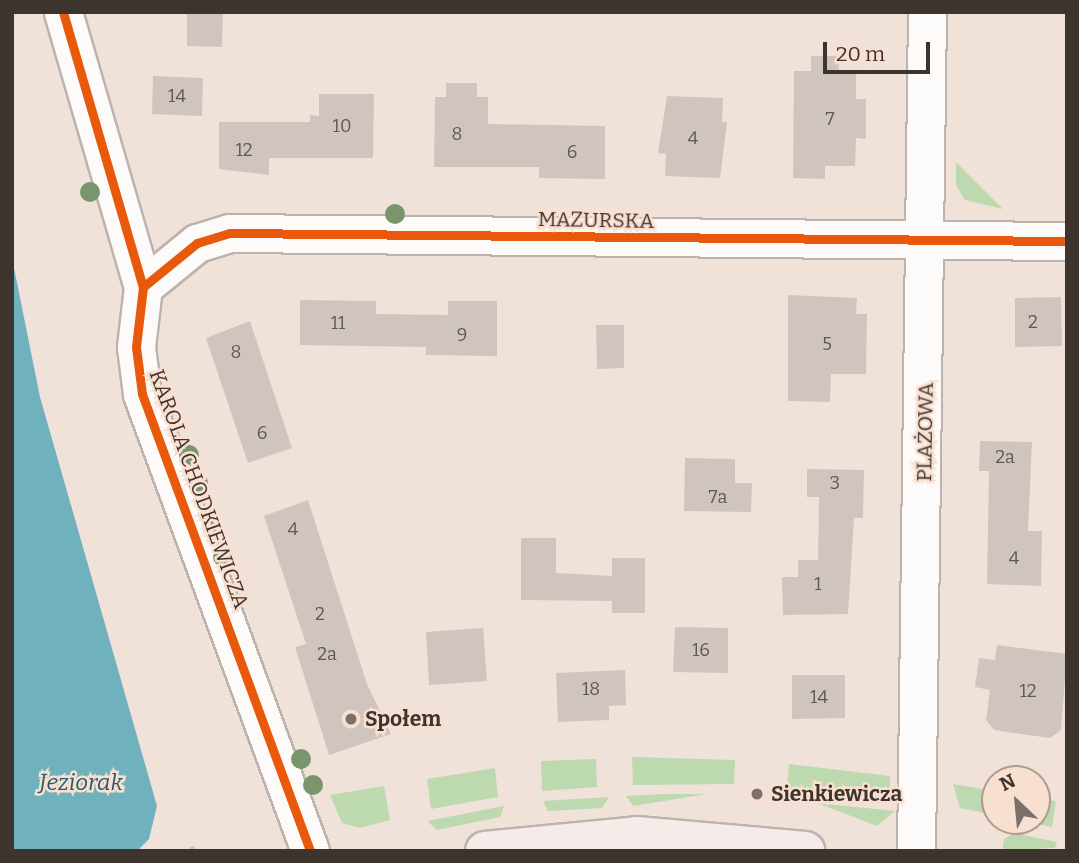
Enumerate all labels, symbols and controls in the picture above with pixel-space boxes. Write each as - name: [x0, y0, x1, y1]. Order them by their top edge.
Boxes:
- scale bar: [827, 28, 934, 72]
- text: 20 m: [836, 41, 885, 67]
- house number: 14: [168, 85, 186, 107]
- house number: 7: [825, 108, 835, 130]
- house number: 10: [333, 115, 351, 137]
- house number: 8: [452, 123, 462, 145]
- house number: 4: [688, 127, 698, 149]
- house number: 12: [235, 139, 253, 161]
- house number: 6: [567, 141, 577, 163]
- street label: MAZURSKA: [538, 206, 654, 234]
- house number: 2: [1028, 311, 1038, 333]
- house number: 11: [331, 312, 345, 334]
- house number: 9: [457, 324, 467, 346]
- house number: 5: [822, 333, 832, 355]
- house number: 8: [231, 341, 241, 363]
- street label: KAROLA CHODKIEWICZA: [144, 366, 254, 612]
- street label: PLAŻOWA: [912, 382, 938, 482]
- house number: 6: [257, 422, 267, 444]
- house number: 2a: [995, 446, 1015, 468]
- house number: 3: [830, 472, 840, 494]
- house number: 7a: [709, 486, 727, 508]
- house number: 4: [288, 518, 298, 540]
- house number: 4: [1009, 547, 1019, 569]
- house number: 1: [814, 573, 822, 595]
- house number: 2: [315, 603, 325, 625]
- house number: 16: [692, 639, 710, 661]
- house number: 2a: [317, 643, 337, 665]
- house number: 18: [582, 678, 600, 700]
- house number: 12: [1019, 680, 1037, 702]
- house number: 14: [810, 686, 828, 708]
- place label: Społem: [365, 706, 441, 732]
- marker: Społem: [343, 711, 359, 727]
- north arrow: [981, 765, 1051, 835]
- water label: Jeziorak: [39, 768, 123, 796]
- text: N: [996, 769, 1019, 796]
- place label: Sienkiewicza: [771, 781, 902, 807]
- marker: Sienkiewicza: [749, 786, 765, 802]

